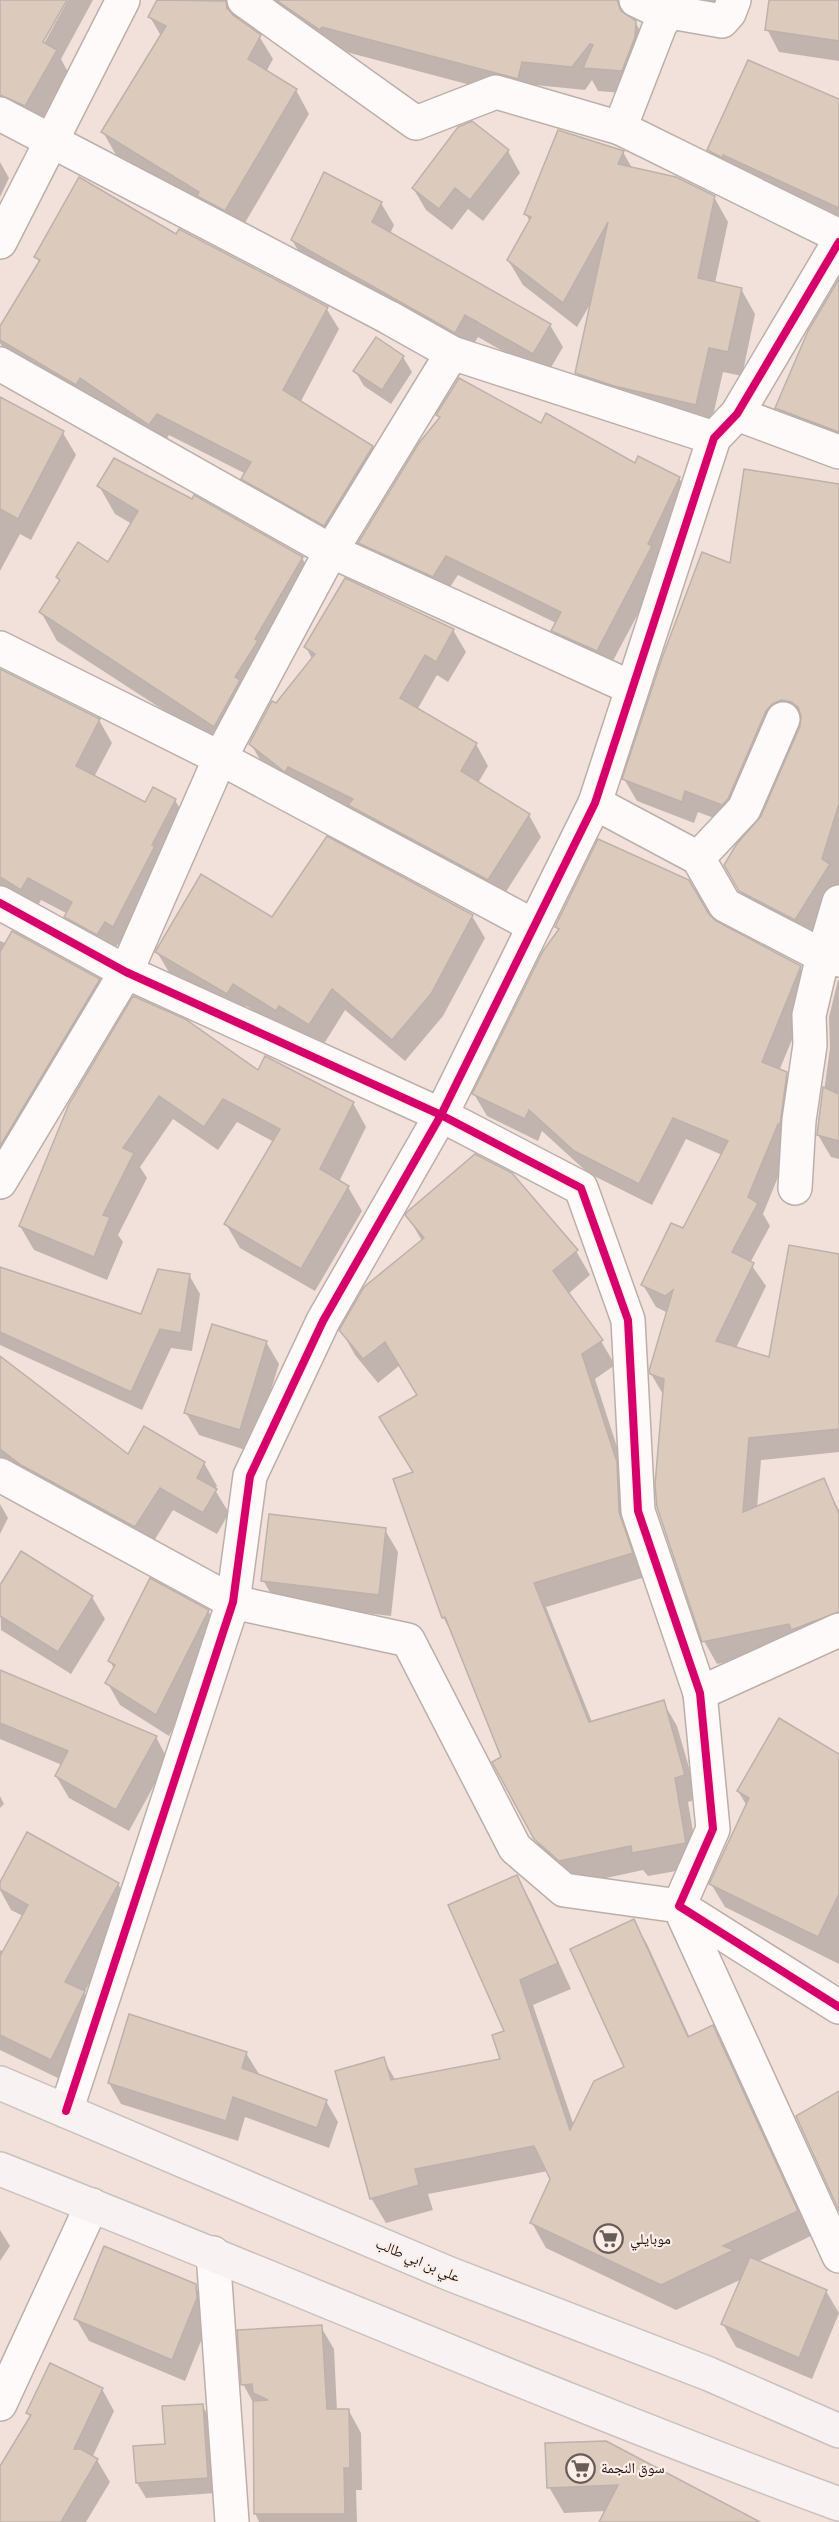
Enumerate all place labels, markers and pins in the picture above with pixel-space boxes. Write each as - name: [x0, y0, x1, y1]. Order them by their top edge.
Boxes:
- supermarket icon: موبايلي: [593, 2223, 625, 2255]
- place label: موبايلي: [630, 2231, 671, 2251]
- supermarket icon: سوق النجمة: [564, 2452, 596, 2484]
- place label: سوق النجمة: [601, 2460, 665, 2478]

